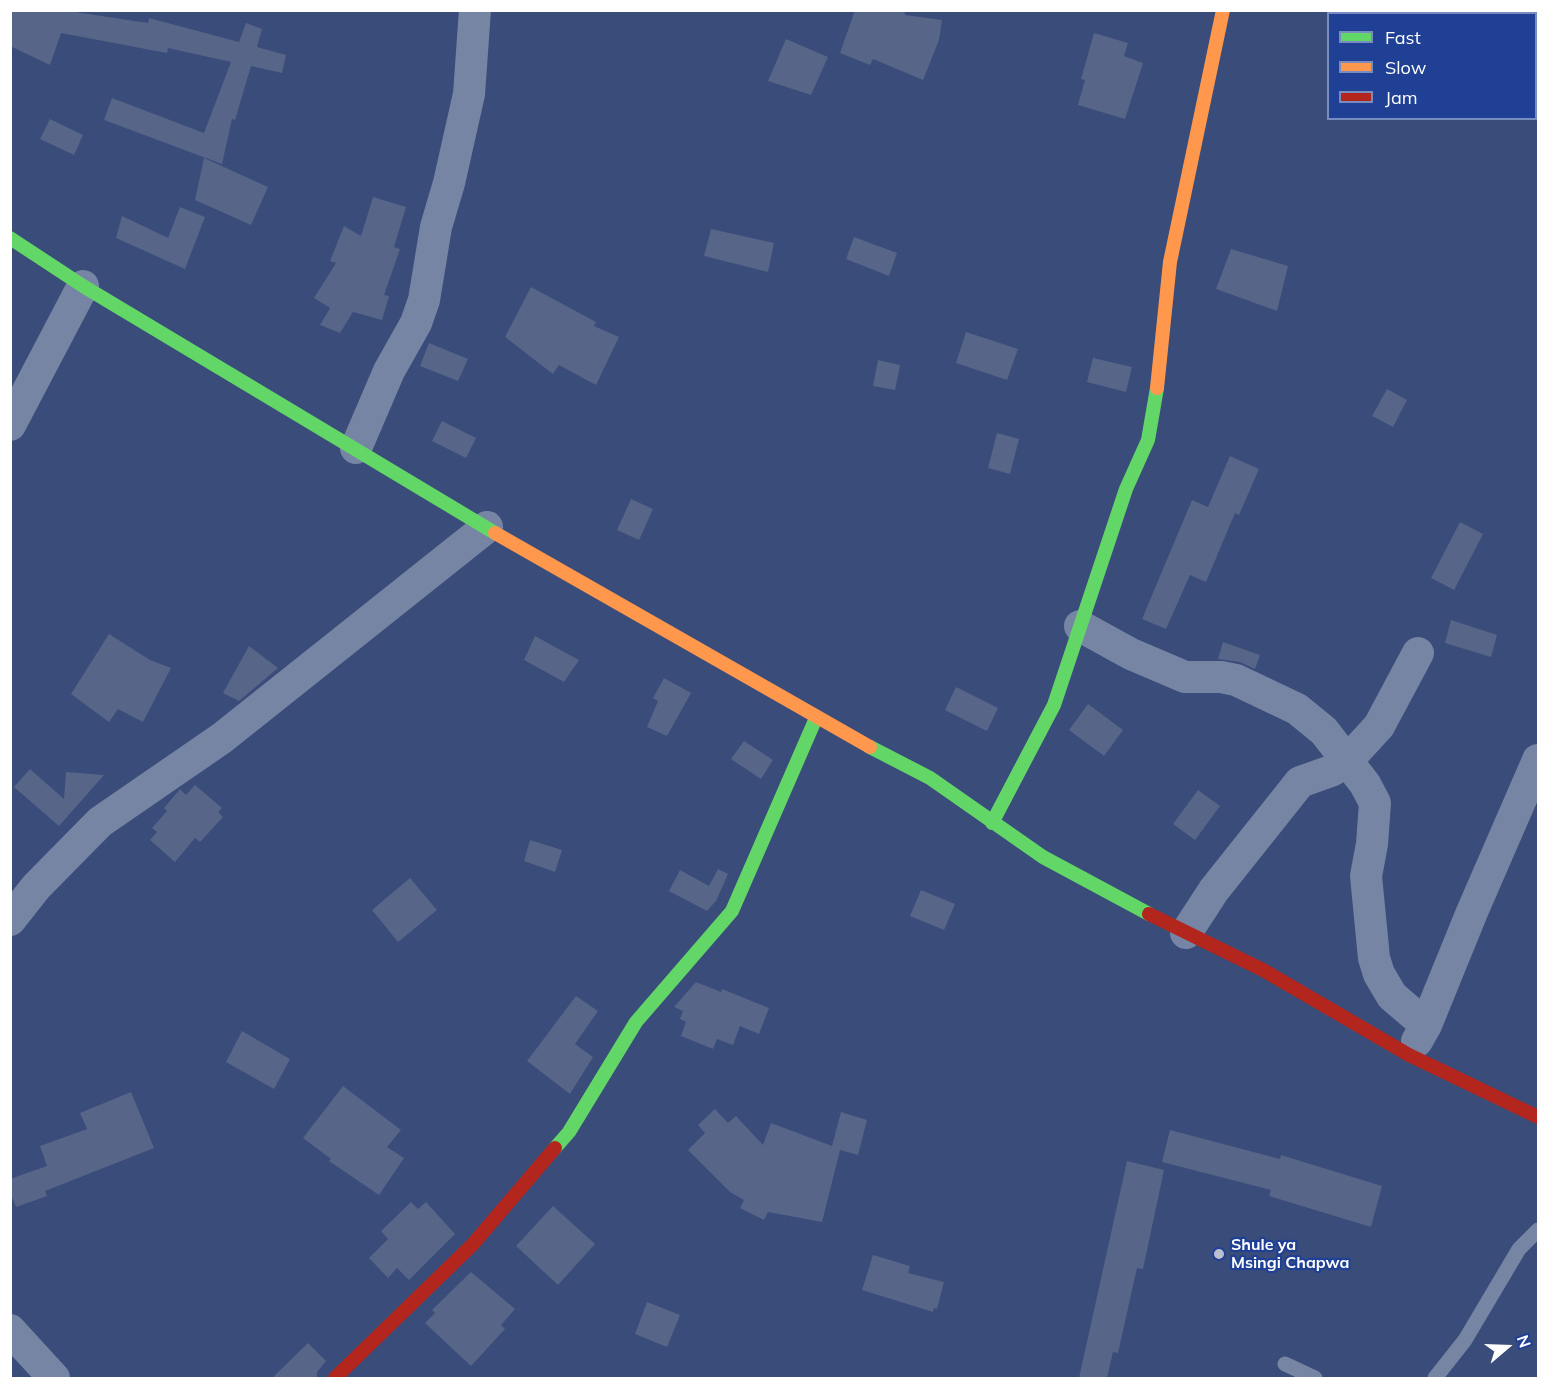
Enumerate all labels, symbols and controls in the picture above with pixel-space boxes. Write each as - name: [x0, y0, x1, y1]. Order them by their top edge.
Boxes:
- legend: [1327, 12, 1537, 120]
- text: Fast: [1385, 26, 1421, 49]
- text: Slow: [1385, 56, 1426, 79]
- text: Jam: [1385, 86, 1418, 109]
- place label: Shule ya Msingi Chapwa: [1231, 1235, 1349, 1273]
- marker: Shule ya Msingi Chapwa: [1212, 1247, 1226, 1261]
- north arrow: [1477, 1317, 1537, 1377]
- text: N: [1513, 1332, 1535, 1350]

